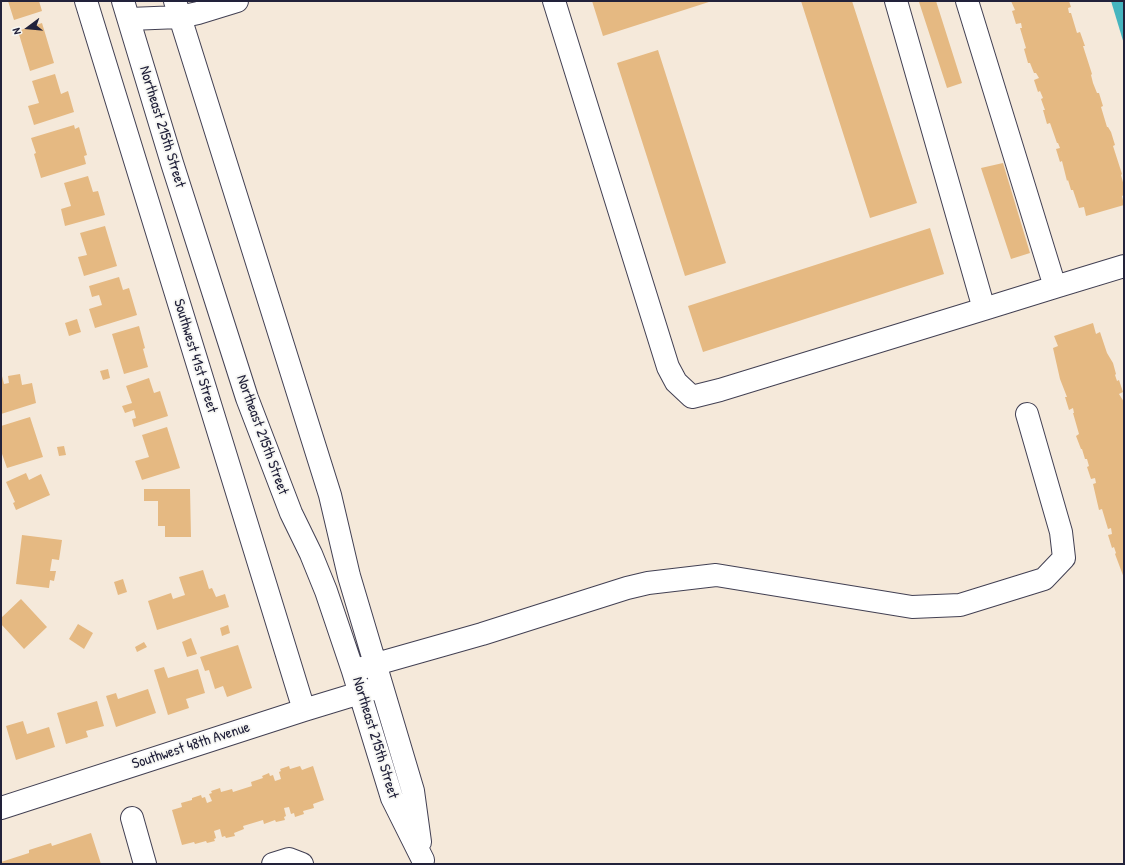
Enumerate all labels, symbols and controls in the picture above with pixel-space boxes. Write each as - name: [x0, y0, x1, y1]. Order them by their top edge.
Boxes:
- north arrow: [8, 8, 48, 48]
- text: N: [9, 27, 24, 36]
- street label: Northeast 215th Street: [135, 64, 189, 190]
- street label: Southwest 41st Street: [169, 297, 221, 415]
- street label: Northeast 215th Street: [232, 373, 292, 497]
- street label: Northeast 215th Street: [348, 675, 402, 801]
- street label: Southwest 48th Avenue: [130, 718, 252, 774]

